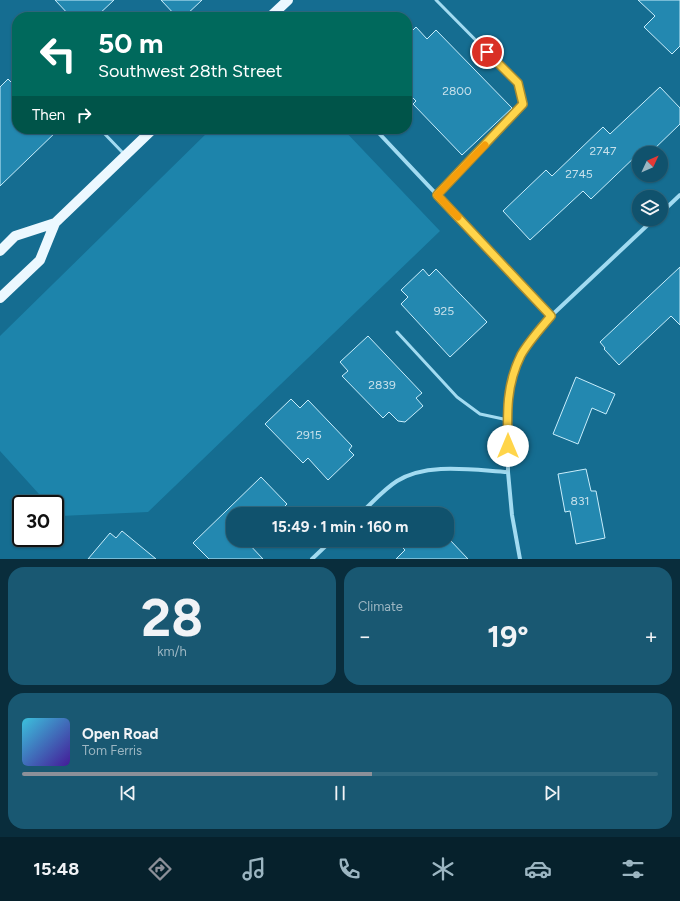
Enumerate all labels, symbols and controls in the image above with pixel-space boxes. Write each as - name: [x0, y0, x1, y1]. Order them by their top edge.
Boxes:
- text: 50 m: [98, 26, 164, 60]
- icon: left: [32, 28, 84, 80]
- pin: [470, 35, 504, 69]
- icon: arrive: [476, 41, 498, 63]
- text: Southwest 28th Street: [98, 60, 282, 82]
- house number: 2800: [442, 84, 472, 98]
- icon: right: [73, 104, 95, 126]
- text: Then: [32, 106, 65, 124]
- house number: 2747: [589, 144, 617, 158]
- north arrow: [632, 146, 668, 182]
- map controls: [632, 146, 668, 226]
- house number: 2745: [565, 167, 593, 181]
- button: layers: [632, 190, 668, 226]
- house number: 925: [434, 304, 454, 318]
- house number: 2839: [368, 378, 396, 392]
- position arrow: [487, 425, 529, 467]
- house number: 2915: [296, 428, 322, 442]
- house number: 831: [571, 494, 589, 508]
- speed limit sign: 30: [12, 495, 64, 547]
- text: 15:49 · 1 min · 160 m: [272, 518, 408, 536]
- text: 28: [141, 587, 203, 649]
- text: Climate: [358, 599, 403, 614]
- text: 19°: [487, 618, 529, 655]
- text: −: [358, 623, 372, 650]
- text: +: [644, 623, 658, 650]
- text: km/h: [157, 644, 187, 659]
- text: Open Road: [82, 725, 159, 743]
- text: Tom Ferris: [82, 743, 142, 758]
- icon: previous: [117, 782, 139, 804]
- icon: pause: [329, 782, 351, 804]
- icon: next: [541, 782, 563, 804]
- icon: directions: [146, 855, 174, 883]
- icon: music: [240, 855, 268, 883]
- icon: phone: [335, 855, 363, 883]
- icon: climate: [429, 855, 457, 883]
- icon: car: [524, 855, 552, 883]
- icon: filters: [619, 855, 647, 883]
- text: 15:48: [33, 858, 79, 880]

